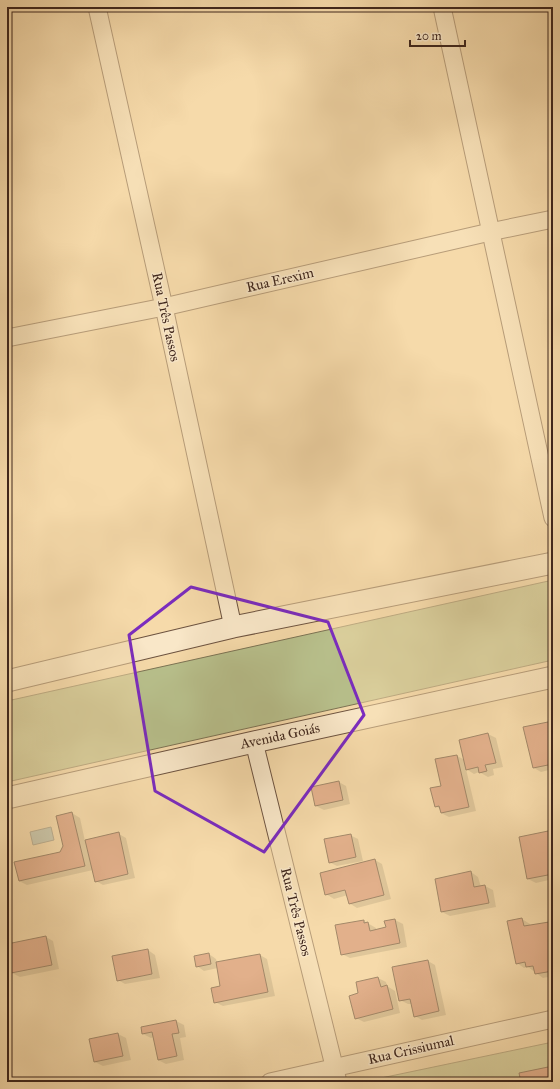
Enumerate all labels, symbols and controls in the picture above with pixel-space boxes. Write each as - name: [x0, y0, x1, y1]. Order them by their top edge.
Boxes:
- scale bar: [410, 22, 465, 48]
- text: 20 m: [416, 29, 442, 43]
- street label: Rua Erexim: [245, 264, 316, 296]
- street label: Rua Três Passos: [148, 271, 184, 363]
- street label: Avenida Goiás: [238, 719, 321, 753]
- street label: Rua Três Passos: [277, 866, 315, 958]
- street label: Rua Crissiumal: [366, 1032, 456, 1068]

